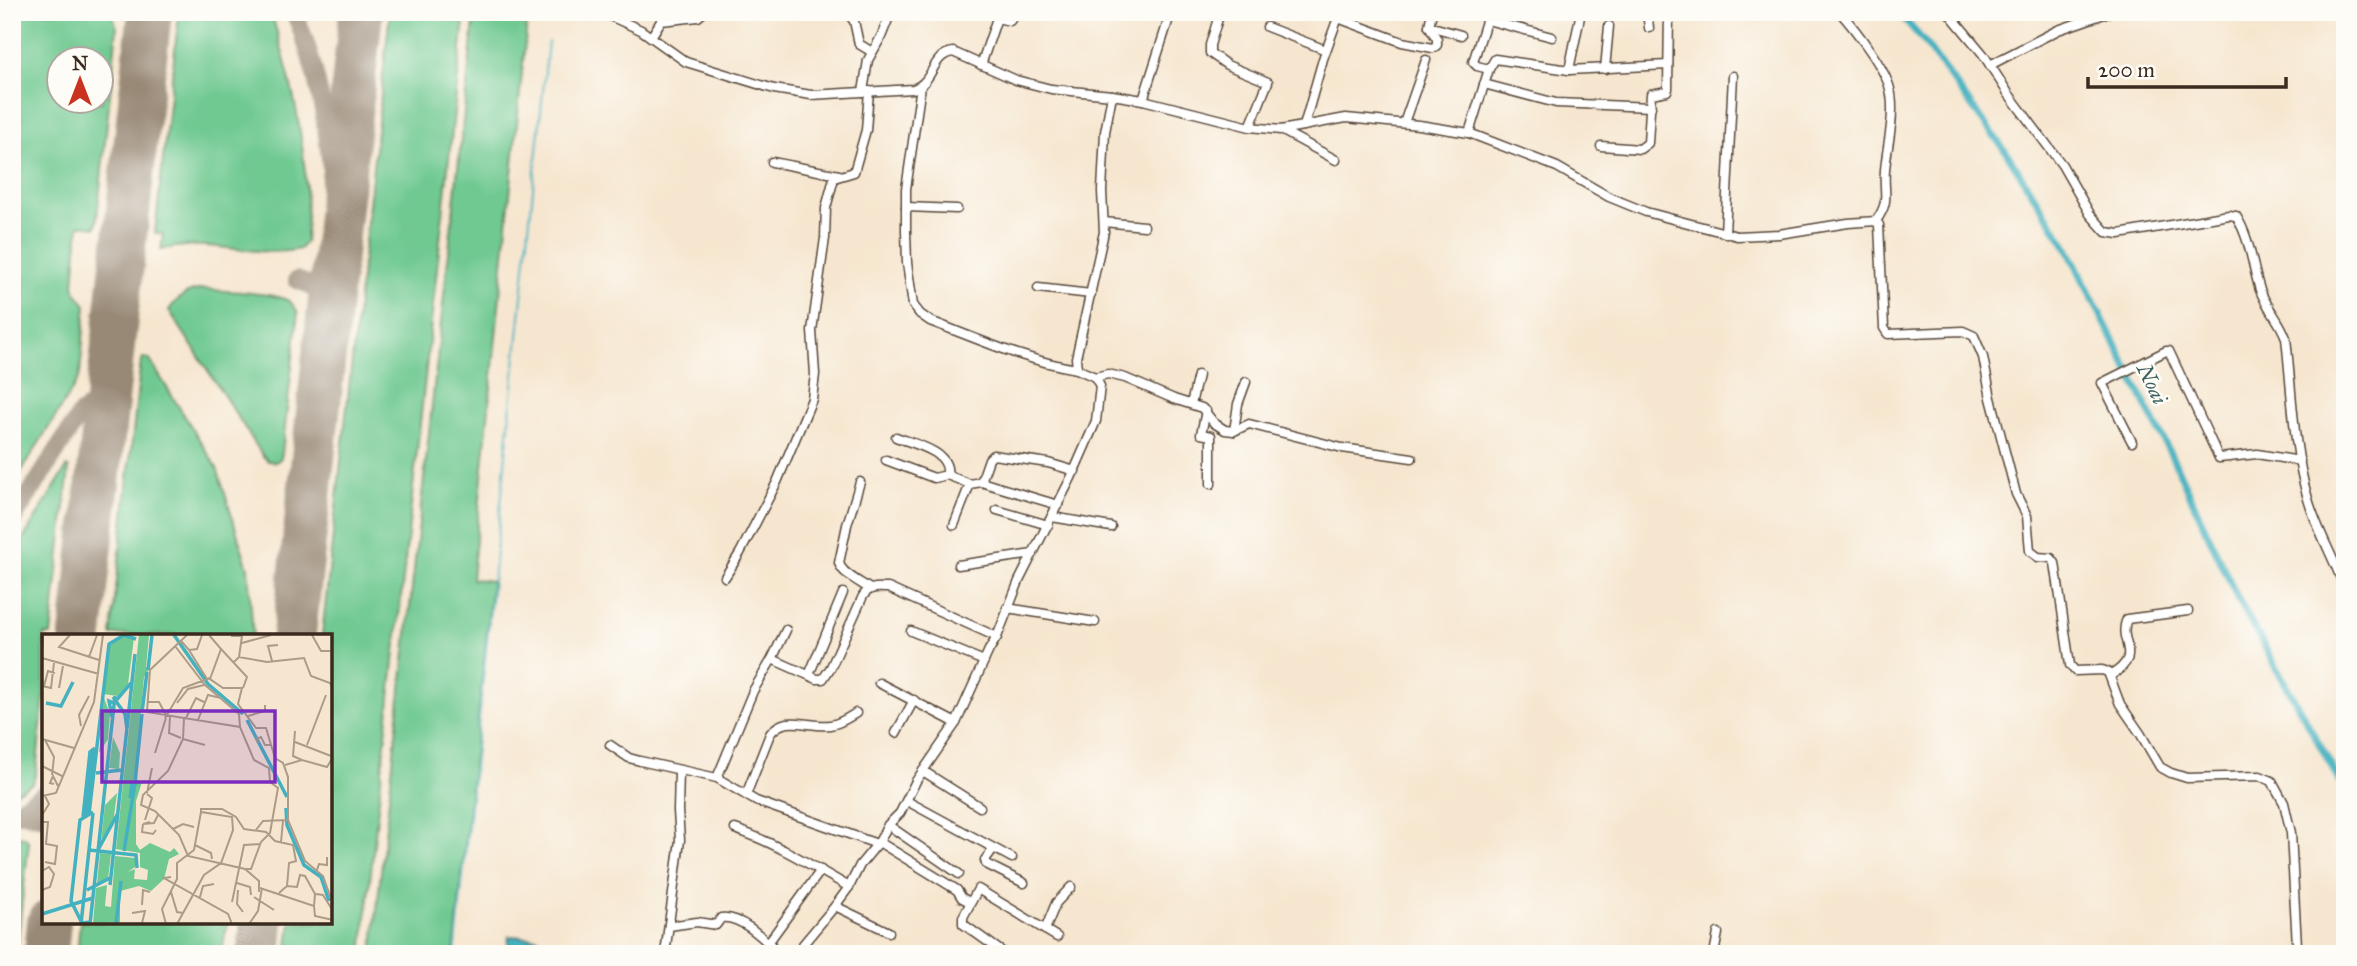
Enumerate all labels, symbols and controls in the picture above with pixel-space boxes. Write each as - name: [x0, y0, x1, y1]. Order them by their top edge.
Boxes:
- north arrow: [46, 46, 116, 116]
- scale bar: [2088, 46, 2285, 90]
- text: N: [72, 52, 88, 75]
- text: 200 m: [2098, 57, 2155, 83]
- water label: Noai: [2131, 358, 2173, 409]
- inset map: [42, 634, 332, 924]

